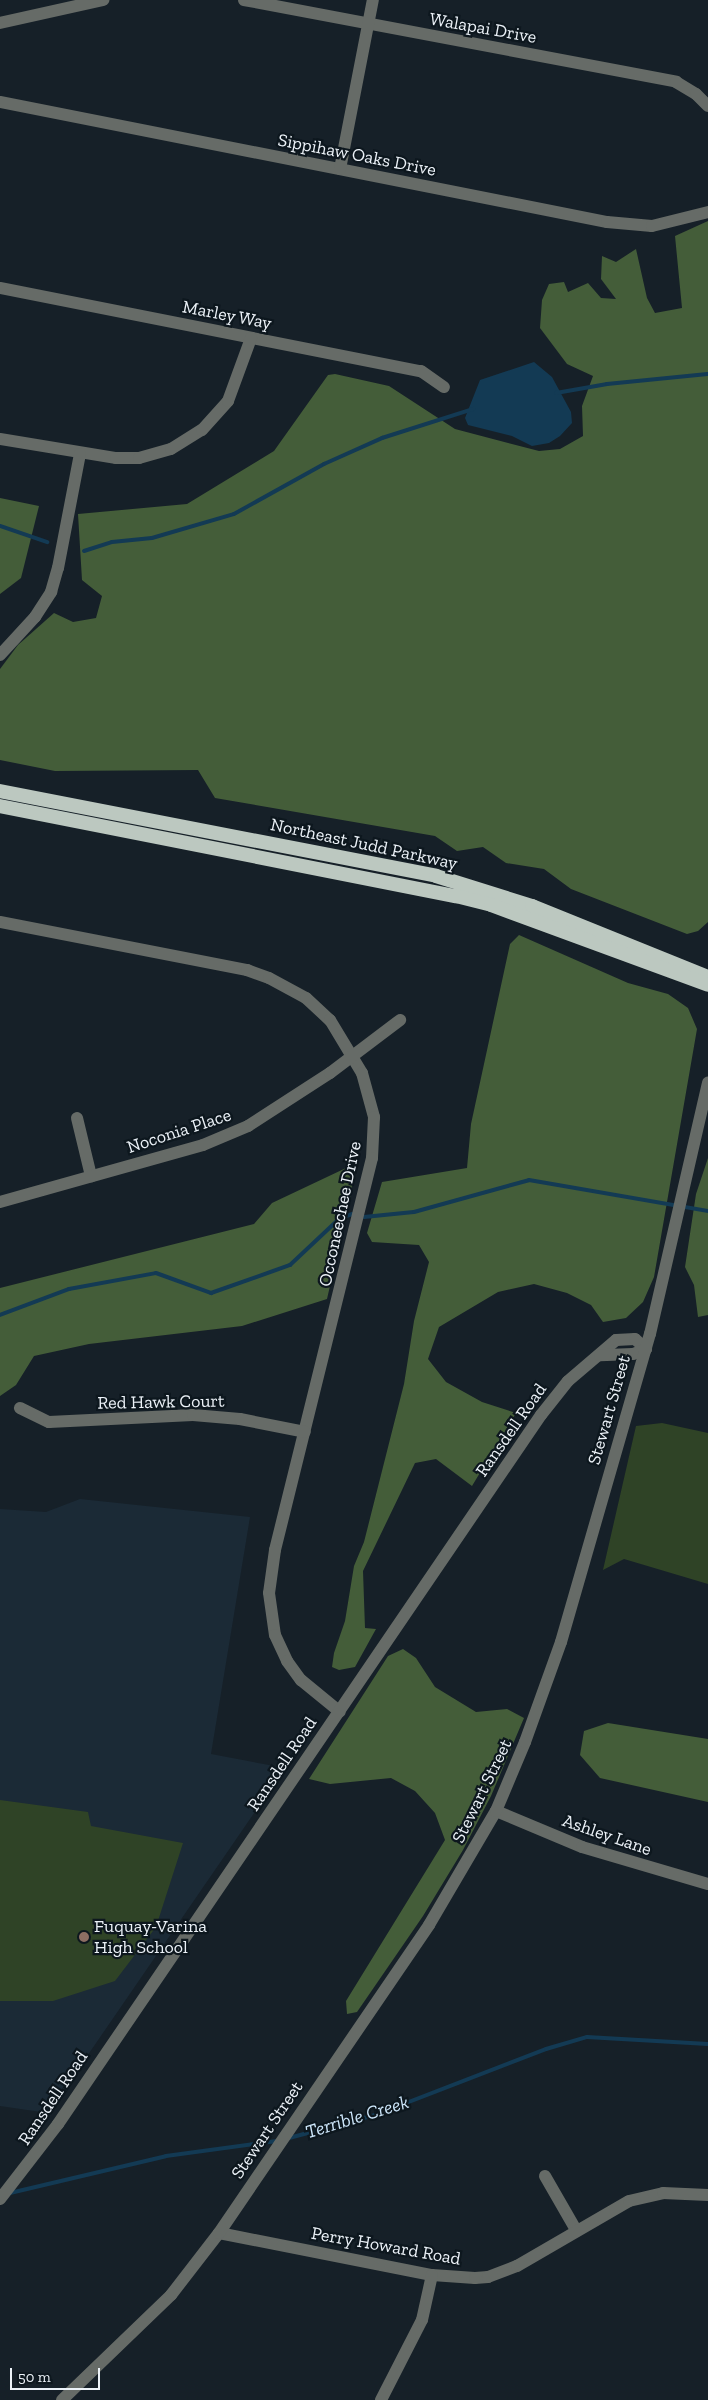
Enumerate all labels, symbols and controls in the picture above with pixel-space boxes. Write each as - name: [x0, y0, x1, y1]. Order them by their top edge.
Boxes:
- street label: Walapai Drive: [428, 8, 538, 48]
- street label: Sippihaw Oaks Drive: [276, 129, 438, 181]
- street label: Marley Way: [180, 296, 274, 334]
- street label: Northeast Judd Parkway: [268, 814, 460, 874]
- street label: Noconia Place: [124, 1104, 234, 1158]
- street label: Occoneechee Drive: [314, 1139, 366, 1289]
- street label: Stewart Street: [583, 1353, 635, 1467]
- street label: Ransdell Road: [471, 1379, 551, 1481]
- street label: Red Hawk Court: [97, 1390, 225, 1414]
- street label: Ransdell Road: [243, 1713, 321, 1815]
- street label: Stewart Street: [448, 1736, 516, 1846]
- street label: Ashley Lane: [559, 1810, 655, 1860]
- place label: Fuquay-Varina High School: [94, 1916, 207, 1958]
- marker: Fuquay-Varina High School: [78, 1931, 90, 1943]
- street label: Ransdell Road: [14, 2047, 92, 2149]
- street label: Stewart Street: [227, 2077, 307, 2183]
- water label: Terrible Creek: [303, 2091, 411, 2143]
- street label: Perry Howard Road: [309, 2222, 463, 2270]
- scale bar: [12, 2358, 102, 2390]
- text: 50 m: [18, 2368, 51, 2386]

